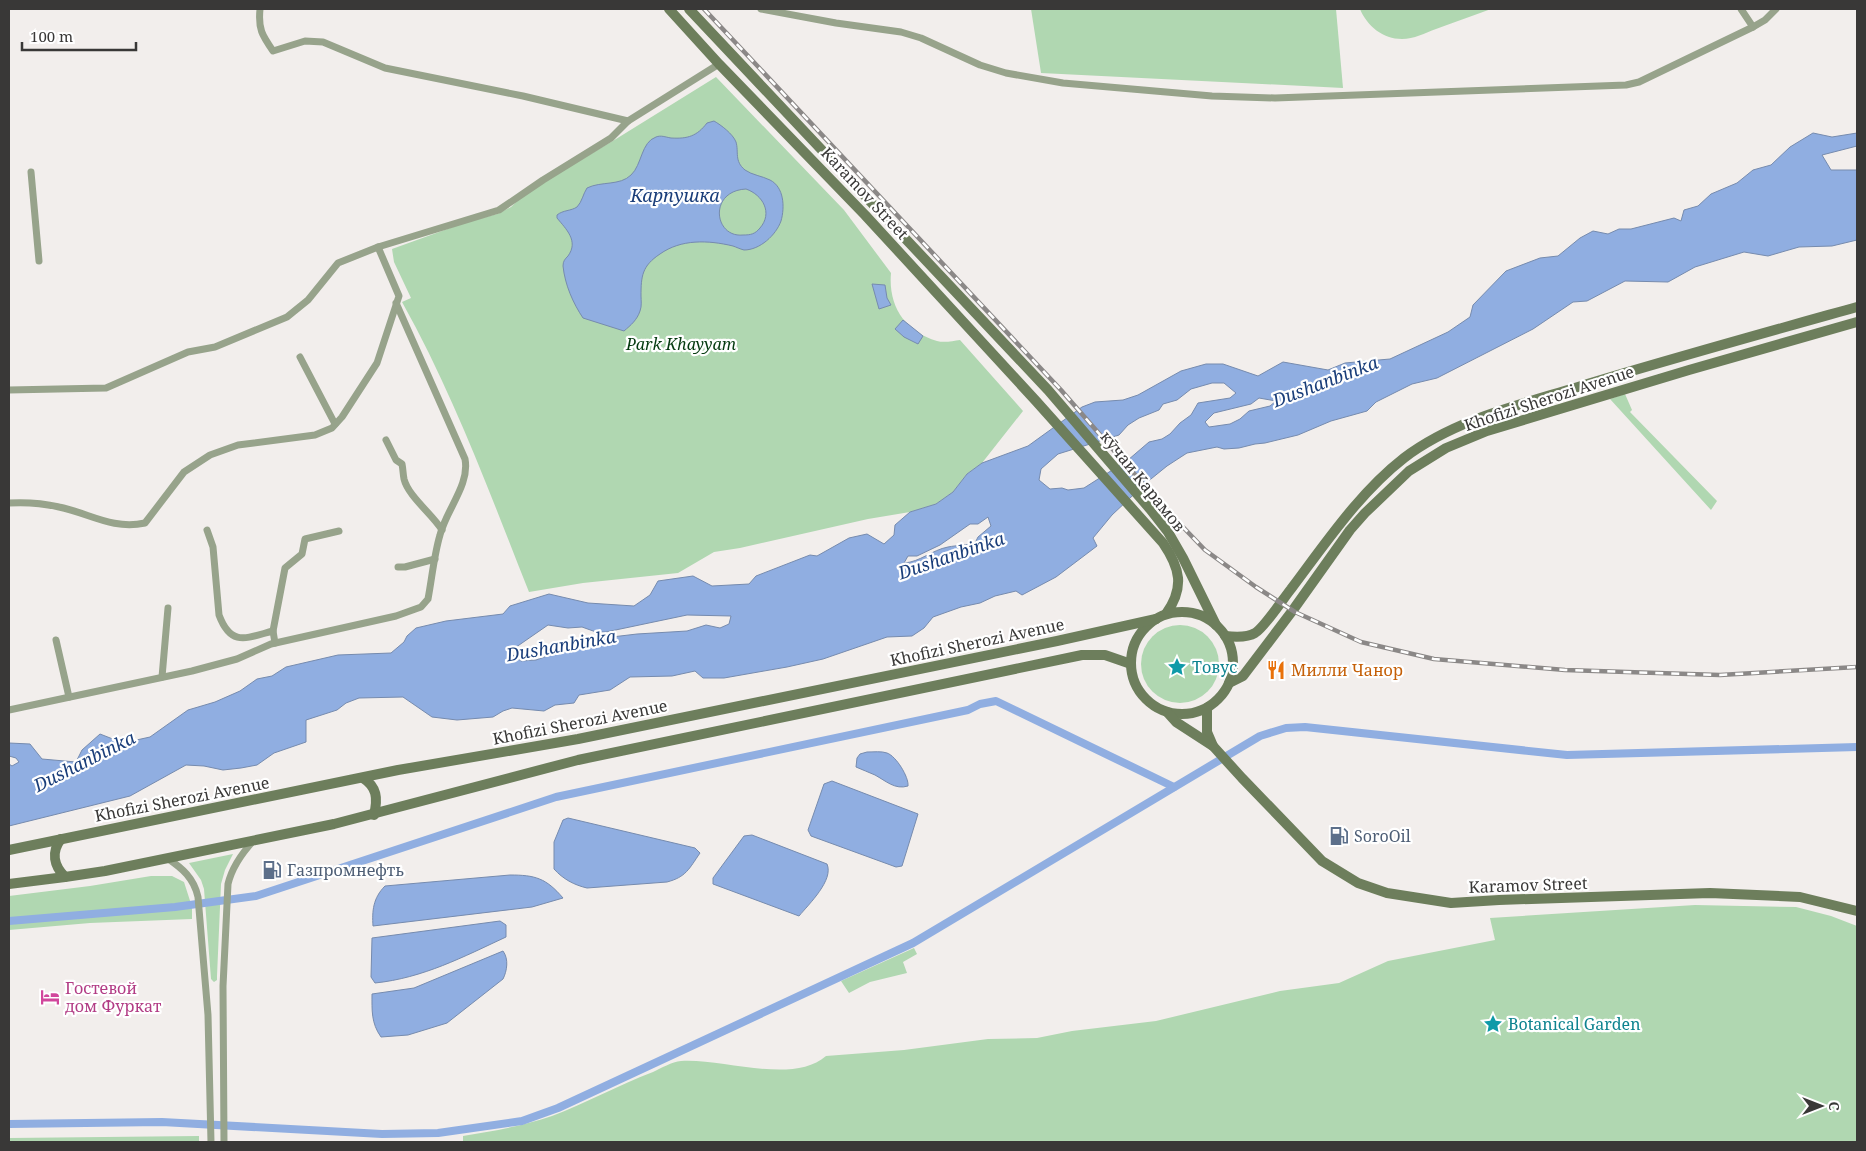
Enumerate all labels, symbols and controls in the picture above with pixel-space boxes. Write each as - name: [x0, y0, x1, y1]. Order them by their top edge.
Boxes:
- scale bar: [22, 20, 136, 52]
- text: 100 m: [30, 26, 73, 46]
- street label: Karamov Street: [816, 142, 914, 244]
- water label: Карпушка: [629, 183, 720, 207]
- park label: Park Khayyam: [625, 333, 737, 355]
- water label: Dushanbinka: [1268, 350, 1382, 412]
- street label: Khofizi Sherozi Avenue: [1461, 360, 1637, 436]
- street label: кӯчаи Карамов: [1096, 426, 1191, 536]
- water label: Dushanbinka: [894, 525, 1008, 585]
- street label: Khofizi Sherozi Avenue: [888, 613, 1066, 671]
- water label: Dushanbinka: [503, 623, 618, 667]
- place icon: Товус: [1166, 656, 1188, 678]
- place label: Товус: [1192, 656, 1237, 678]
- restaurant icon: Милли Чанор: [1265, 659, 1287, 681]
- place label: Милли Чанор: [1291, 659, 1403, 681]
- street label: Khofizi Sherozi Avenue: [491, 694, 669, 750]
- water label: Dushanbinka: [28, 725, 139, 797]
- street label: Khofizi Sherozi Avenue: [93, 771, 271, 827]
- fuel station icon: SoroOil: [1328, 825, 1350, 847]
- place label: SoroOil: [1354, 825, 1411, 847]
- fuel station icon: Газпромнефть: [261, 859, 283, 881]
- place label: Газпромнефть: [287, 859, 404, 881]
- street label: Karamov Street: [1468, 872, 1588, 898]
- place label: Гостевой дом Фуркат: [65, 977, 162, 1017]
- hotel icon: Гостевой дом Фуркат: [39, 986, 61, 1008]
- place icon: Botanical Garden: [1482, 1013, 1504, 1035]
- place label: Botanical Garden: [1508, 1013, 1640, 1035]
- north arrow: [1796, 1081, 1846, 1131]
- text: С: [1825, 1101, 1844, 1111]

